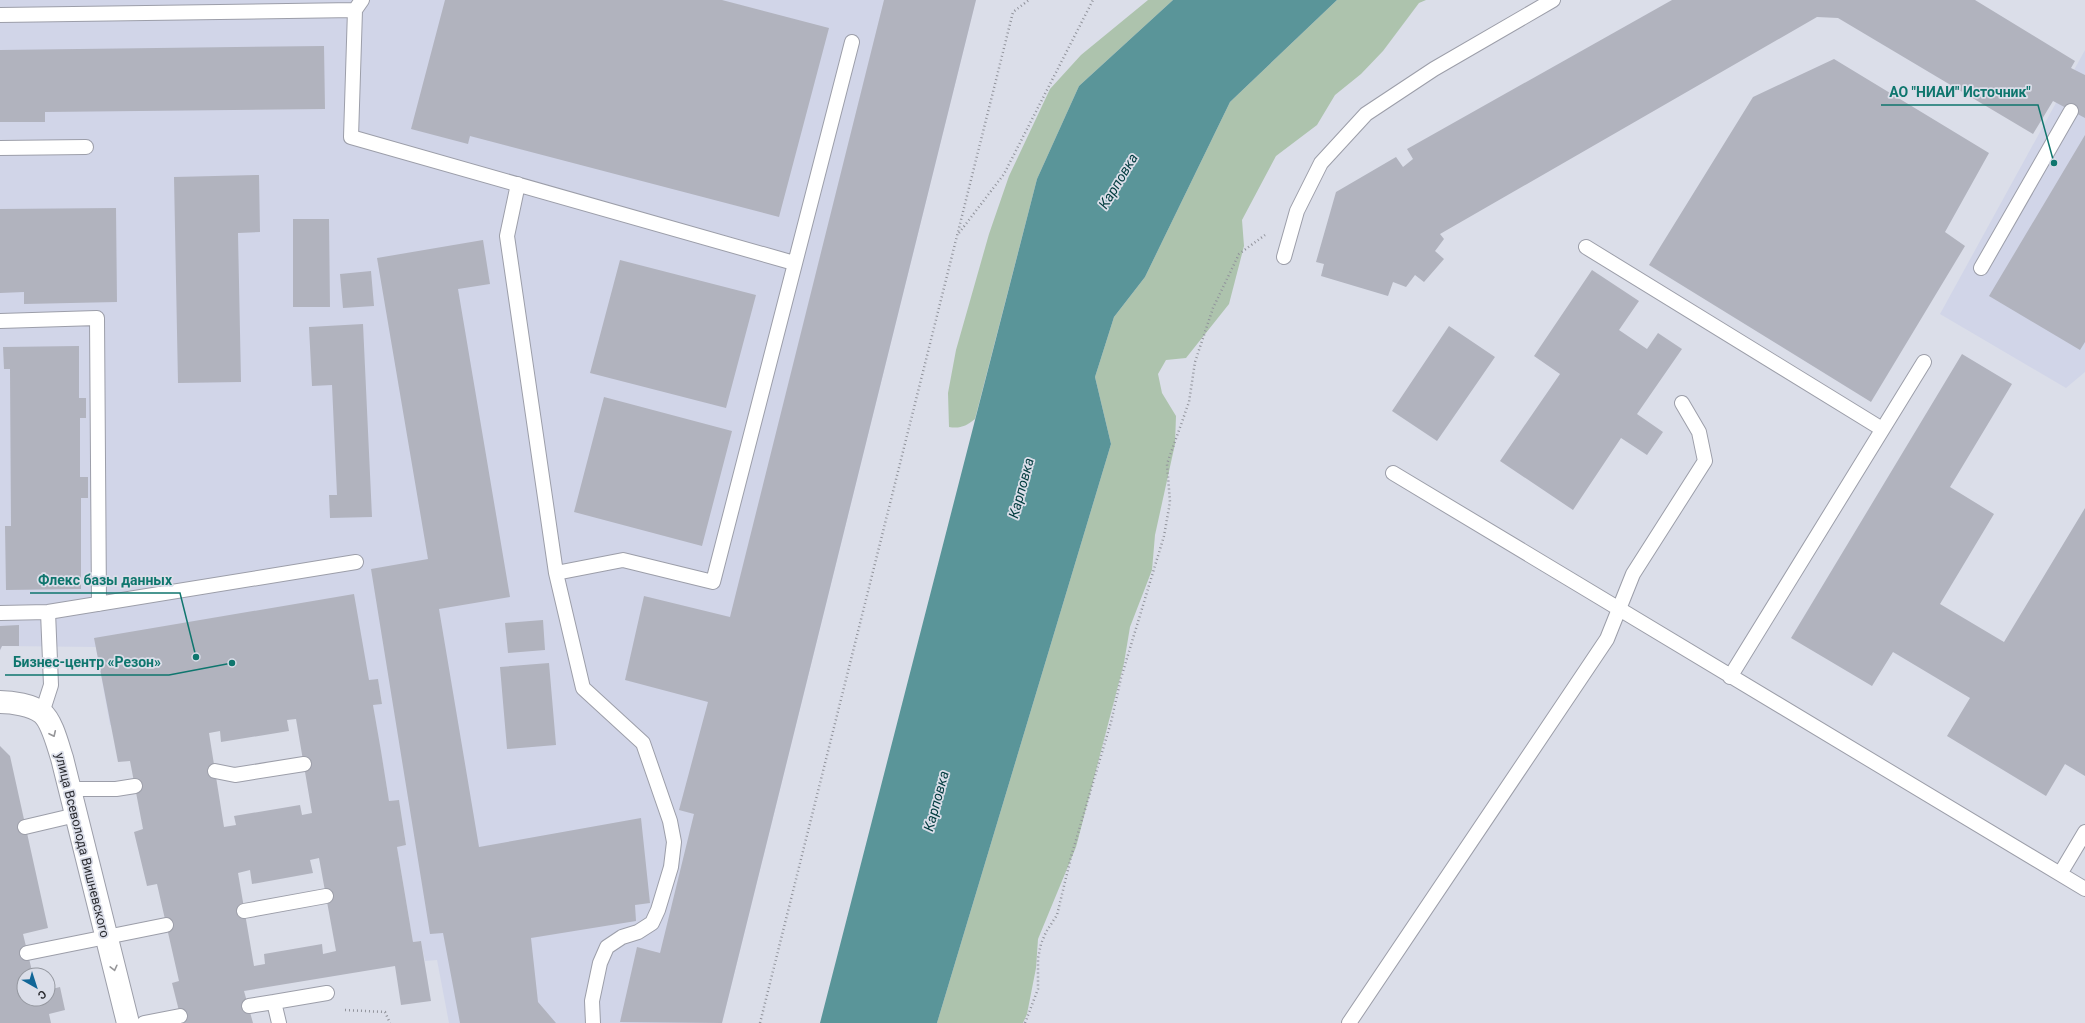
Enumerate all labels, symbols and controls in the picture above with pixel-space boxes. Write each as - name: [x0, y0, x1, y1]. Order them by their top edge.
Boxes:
- callout: АО "НИАИ" Источник": [1881, 79, 2038, 105]
- text: АО "НИАИ" Источник": [1889, 84, 2031, 100]
- water label: Карповка: [1095, 150, 1141, 212]
- water label: Карповка: [1005, 456, 1037, 520]
- callout: Флекс базы данных: [30, 567, 180, 593]
- text: Флекс базы данных: [38, 572, 173, 588]
- callout: Бизнес-центр «Резон»: [5, 649, 169, 675]
- text: Бизнес-центр «Резон»: [13, 654, 161, 670]
- one-way arrow: [48, 729, 56, 737]
- street label: улица Всеволода Вишневского: [52, 751, 113, 939]
- water label: Карповка: [920, 769, 952, 833]
- one-way arrow: [110, 964, 118, 971]
- north arrow: [16, 967, 56, 1007]
- text: С: [35, 987, 49, 1002]

